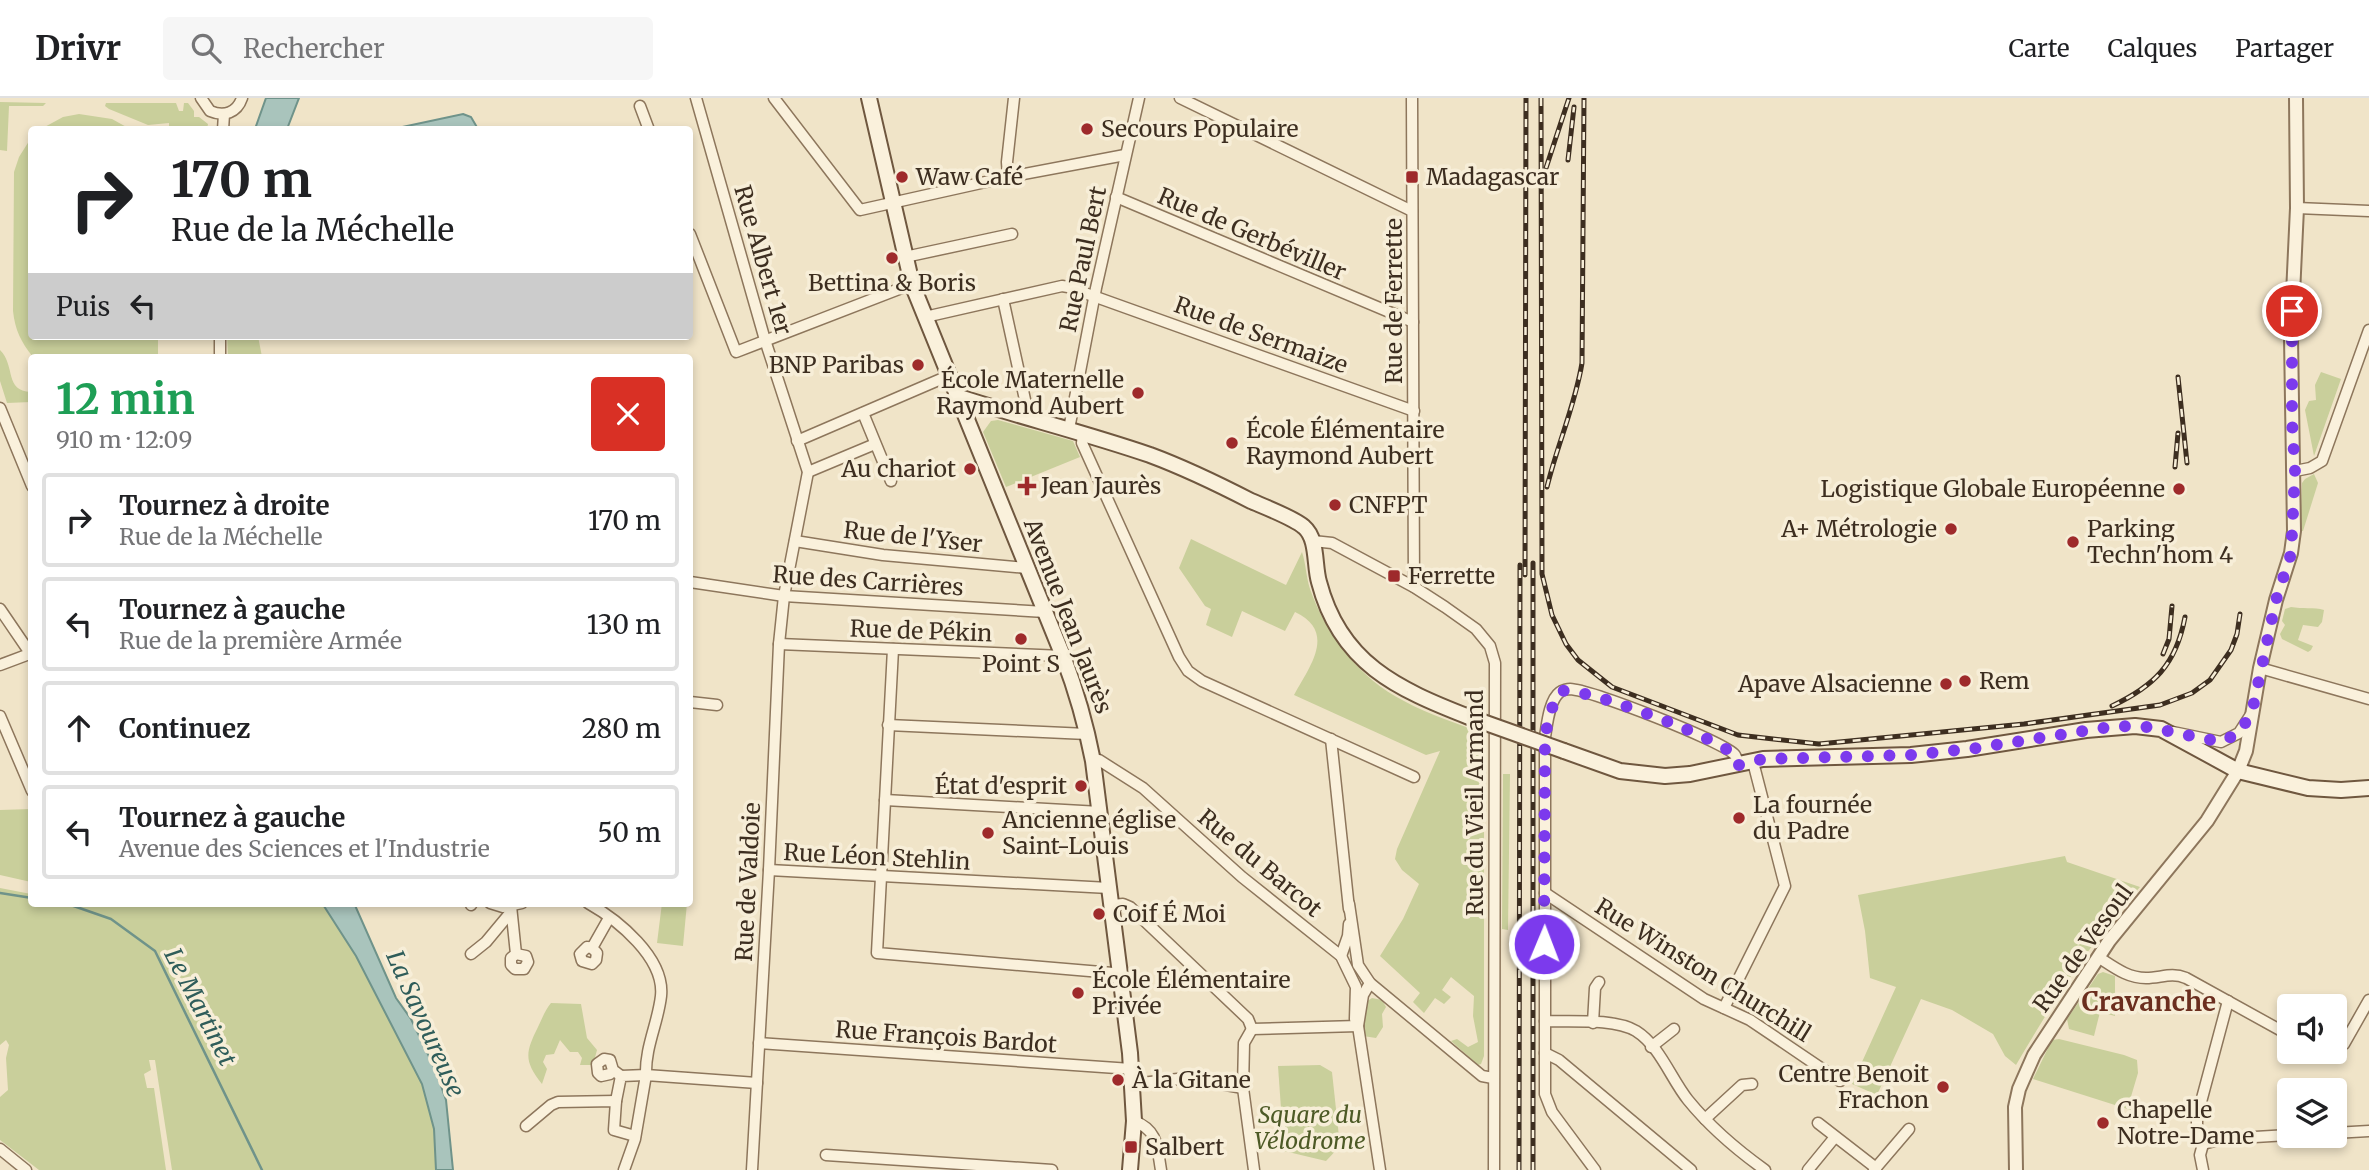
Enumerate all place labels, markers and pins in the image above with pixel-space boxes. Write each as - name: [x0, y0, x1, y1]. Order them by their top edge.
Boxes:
- place label: Secours Populaire: [1101, 114, 1298, 143]
- marker: Secours Populaire: [1079, 121, 1095, 137]
- place label: Waw Café: [915, 162, 1023, 191]
- place label: Madagascar: [1426, 162, 1559, 191]
- marker: Waw Café: [894, 169, 910, 185]
- marker: Madagascar: [1404, 169, 1420, 185]
- marker: Bettina & Boris: [884, 250, 900, 266]
- place label: Bettina & Boris: [808, 268, 976, 297]
- pin: [2262, 281, 2322, 341]
- place label: BNP Paribas: [769, 350, 904, 379]
- marker: BNP Paribas: [910, 357, 926, 373]
- place label: École Maternelle Raymond Aubert: [936, 365, 1124, 420]
- marker: École Maternelle Raymond Aubert: [1130, 385, 1146, 401]
- place label: École Élémentaire Raymond Aubert: [1246, 415, 1444, 470]
- marker: École Élémentaire Raymond Aubert: [1224, 435, 1240, 451]
- place label: Au chariot: [840, 454, 956, 483]
- marker: Au chariot: [962, 461, 978, 477]
- place label: Jean Jaurès: [1040, 471, 1161, 500]
- place label: Logistique Globale Européenne: [1820, 474, 2165, 503]
- marker: Jean Jaurès: [1019, 478, 1035, 494]
- marker: Logistique Globale Européenne: [2171, 481, 2187, 497]
- place label: CNFPT: [1349, 490, 1427, 519]
- marker: CNFPT: [1327, 497, 1343, 513]
- place label: A+ Métrologie: [1780, 514, 1937, 543]
- place label: Parking Techn'hom 4: [2087, 514, 2233, 569]
- marker: A+ Métrologie: [1943, 521, 1959, 537]
- marker: Parking Techn'hom 4: [2065, 534, 2081, 550]
- place label: Ferrette: [1408, 561, 1495, 590]
- marker: Ferrette: [1386, 568, 1402, 584]
- marker: Point S: [1013, 631, 1029, 647]
- place label: Point S: [982, 649, 1060, 678]
- place label: Rem: [1979, 666, 2030, 695]
- place label: Apave Alsacienne: [1737, 669, 1932, 698]
- marker: Rem: [1957, 673, 1973, 689]
- marker: Apave Alsacienne: [1938, 676, 1954, 692]
- place label: État d'esprit: [935, 771, 1067, 800]
- marker: État d'esprit: [1073, 778, 1089, 794]
- place label: La fournée du Padre: [1753, 790, 1872, 845]
- place label: Ancienne église Saint-Louis: [1001, 805, 1176, 860]
- marker: La fournée du Padre: [1731, 810, 1747, 826]
- marker: Ancienne église Saint-Louis: [980, 825, 996, 841]
- place label: Coif É Moi: [1113, 899, 1226, 928]
- marker: Coif É Moi: [1091, 906, 1107, 922]
- place label: École Élémentaire Privée: [1092, 965, 1290, 1020]
- marker: École Élémentaire Privée: [1070, 985, 1086, 1001]
- place label: Centre Benoit Frachon: [1778, 1059, 1929, 1114]
- place label: À la Gitane: [1131, 1065, 1251, 1094]
- marker: À la Gitane: [1110, 1072, 1126, 1088]
- marker: Centre Benoit Frachon: [1935, 1079, 1951, 1095]
- place label: Chapelle Notre-Dame: [2117, 1095, 2254, 1150]
- marker: Chapelle Notre-Dame: [2095, 1115, 2111, 1131]
- place label: Salbert: [1145, 1132, 1224, 1161]
- marker: Salbert: [1123, 1139, 1139, 1155]

